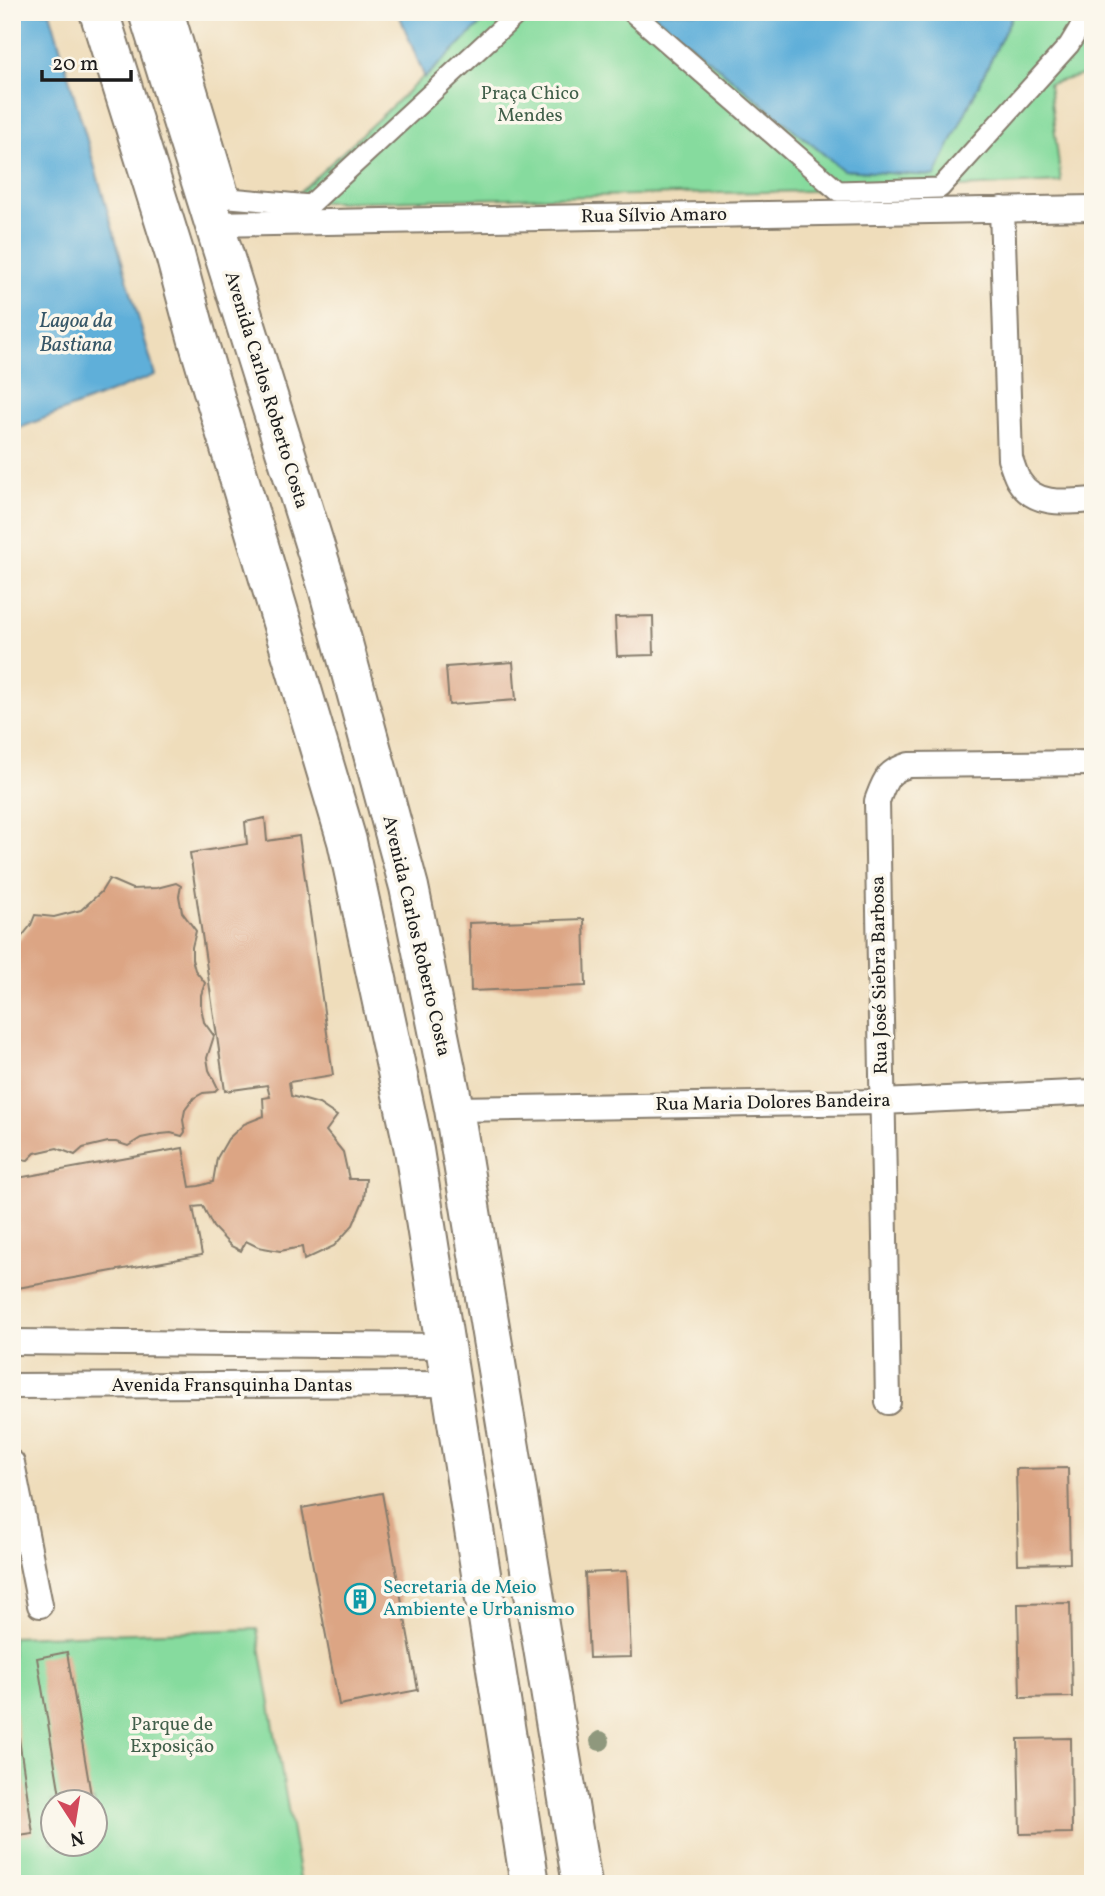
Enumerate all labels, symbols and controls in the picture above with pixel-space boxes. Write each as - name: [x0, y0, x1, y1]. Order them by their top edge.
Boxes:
- scale bar: [42, 38, 131, 82]
- text: 20 m: [52, 50, 98, 79]
- park label: Praça Chico Mendes: [481, 81, 579, 129]
- street label: Rua Sílvio Amaro: [581, 202, 727, 230]
- street label: Avenida Carlos Roberto Costa: [217, 268, 315, 512]
- water label: Lagoa da Bastiana: [39, 307, 113, 360]
- street label: Avenida Carlos Roberto Costa: [376, 813, 456, 1059]
- street label: Rua José Siebra Barbosa: [865, 876, 895, 1074]
- street label: Rua Maria Dolores Bandeira: [655, 1088, 891, 1118]
- street label: Avenida Fransquinha Dantas: [112, 1373, 352, 1399]
- place label: Secretaria de Meio Ambiente e Urbanismo: [383, 1575, 575, 1623]
- building icon: Secretaria de Meio Ambiente e Urbanismo: [343, 1582, 377, 1616]
- park label: Parque de Exposição: [130, 1712, 214, 1760]
- north arrow: [38, 1787, 108, 1857]
- text: N: [67, 1824, 87, 1852]

